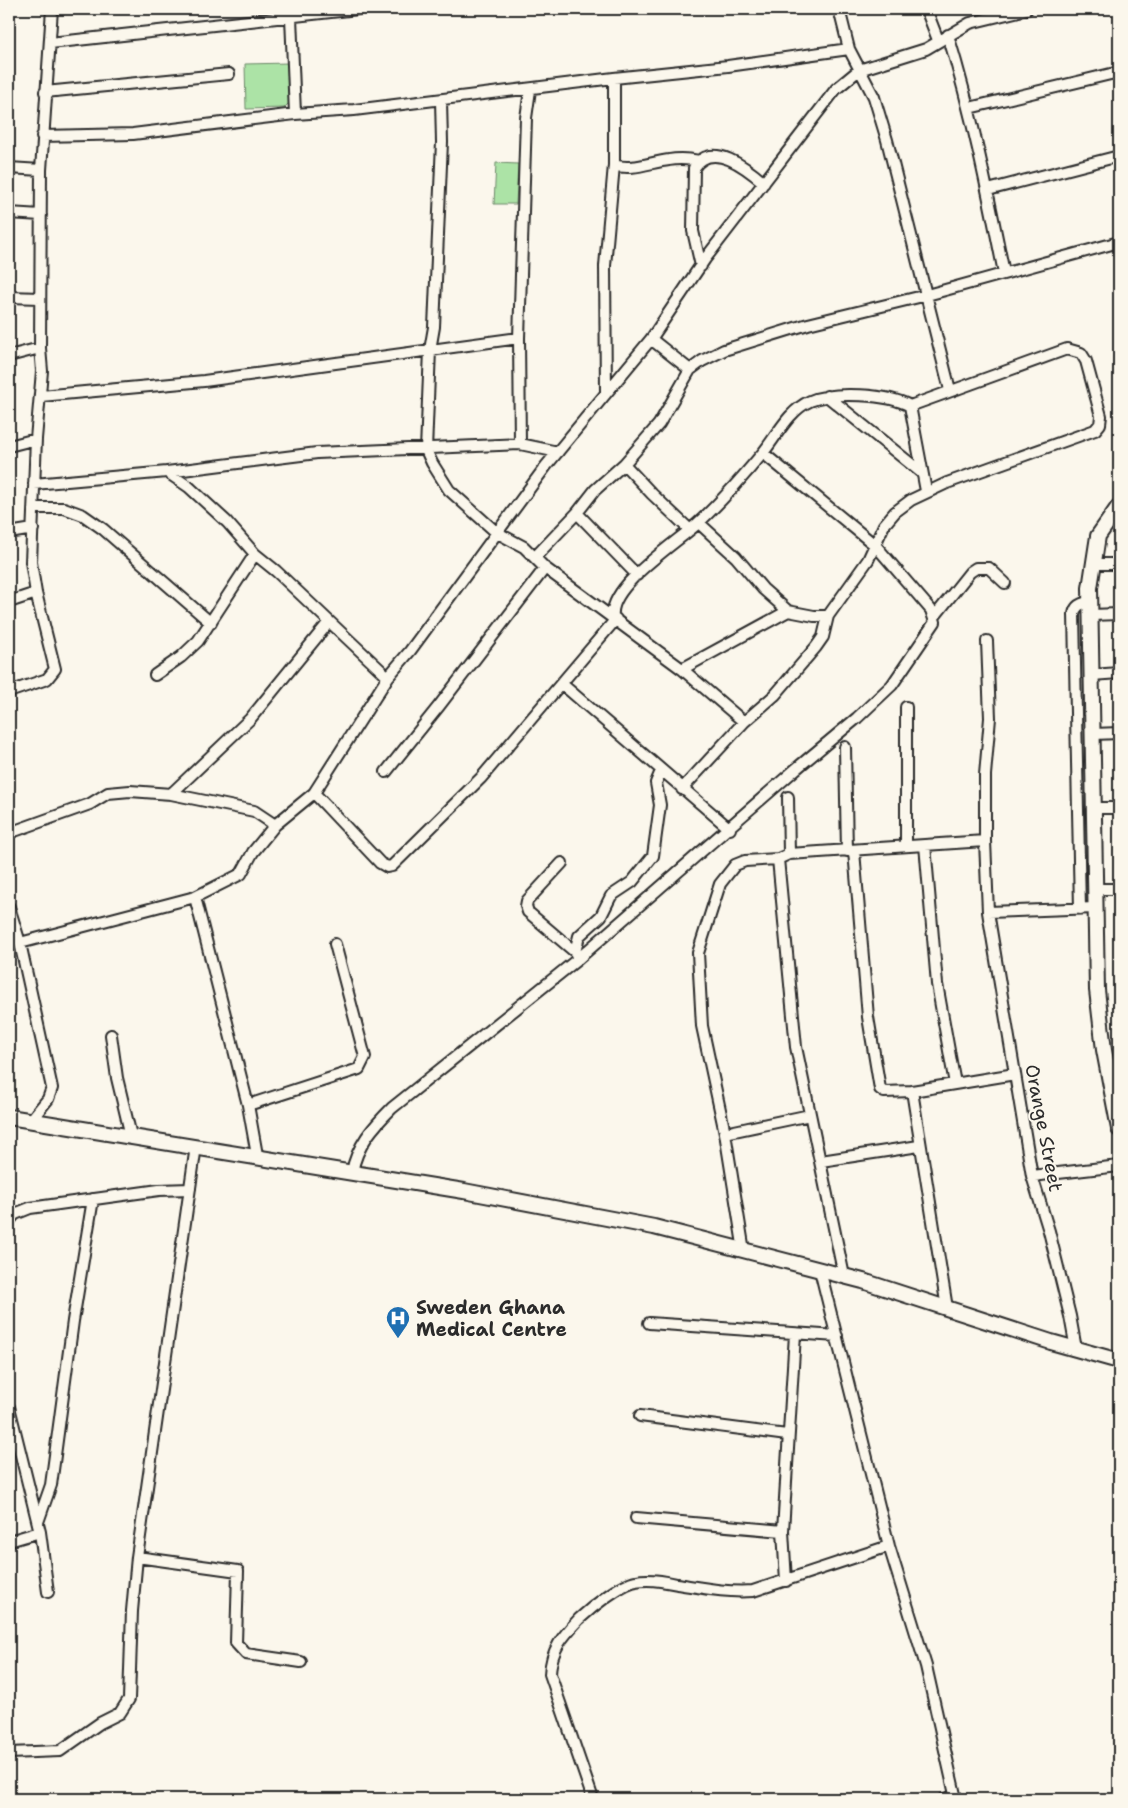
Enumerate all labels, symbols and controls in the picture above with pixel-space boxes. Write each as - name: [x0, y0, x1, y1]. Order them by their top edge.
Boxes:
- street label: Orange Street: [1019, 1062, 1069, 1194]
- place label: Sweden Ghana Medical Centre: [416, 1295, 567, 1342]
- hospital icon: Sweden Ghana Medical Centre: [385, 1305, 411, 1339]

